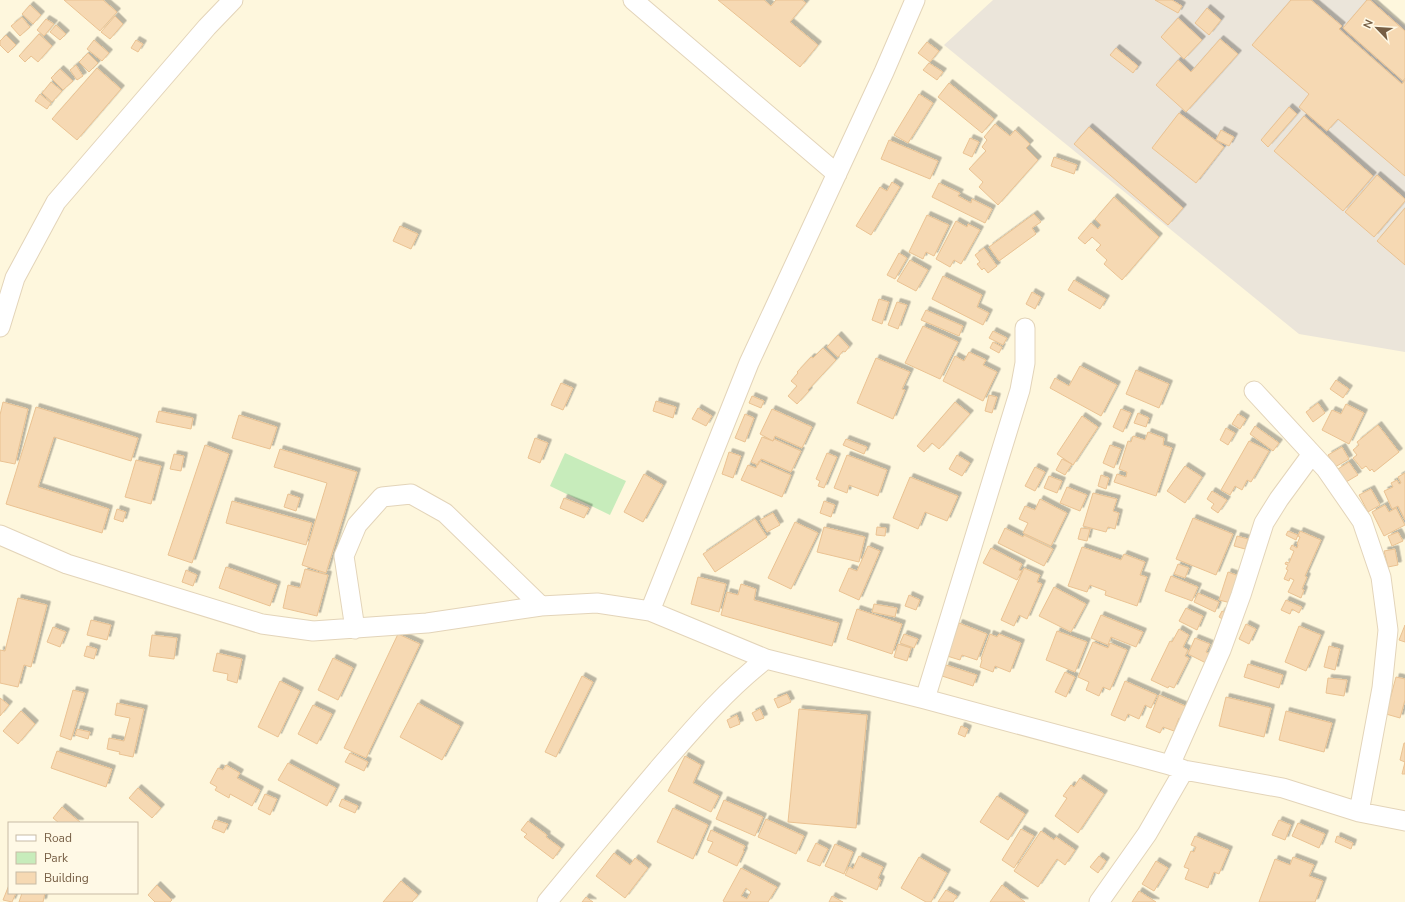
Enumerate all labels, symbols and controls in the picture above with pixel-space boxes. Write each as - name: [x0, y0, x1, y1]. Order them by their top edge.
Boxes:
- north arrow: [1357, 8, 1397, 48]
- text: N: [1360, 17, 1377, 31]
- legend: [8, 822, 138, 894]
- text: Road: [44, 830, 72, 846]
- text: Park: [44, 850, 69, 866]
- text: Building: [44, 870, 89, 886]

